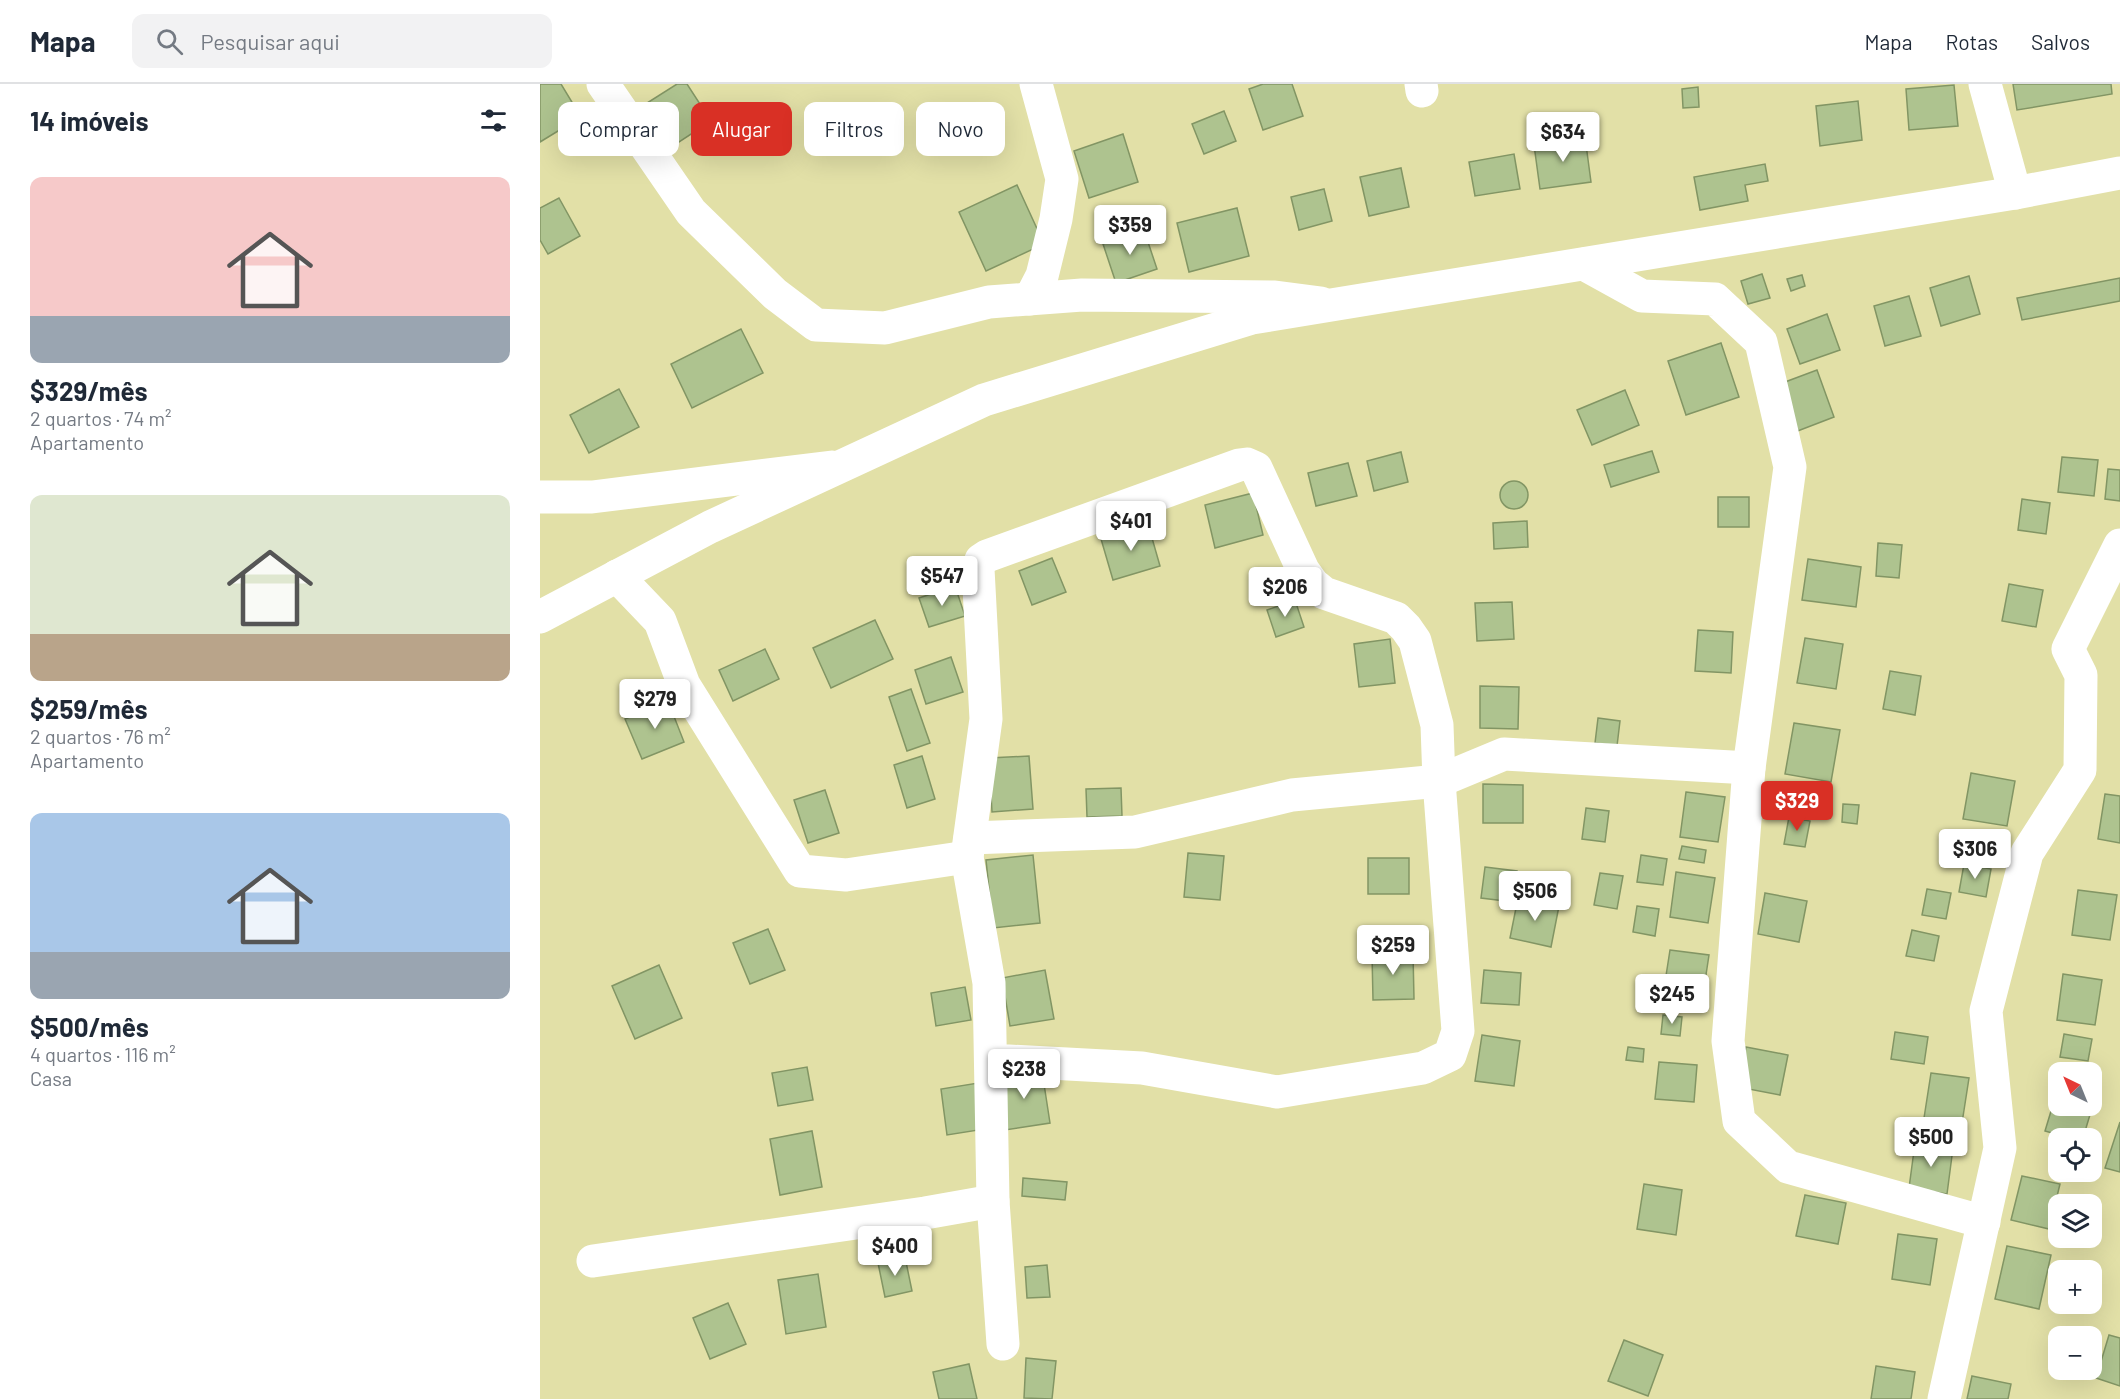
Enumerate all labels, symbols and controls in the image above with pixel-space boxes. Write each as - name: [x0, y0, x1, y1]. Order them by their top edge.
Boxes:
- search box: [132, 14, 552, 68]
- text: Mapa: [30, 24, 96, 58]
- icon: search: [153, 25, 186, 58]
- text: Pesquisar aqui: [201, 28, 340, 54]
- text: Mapa: [1864, 29, 1912, 54]
- text: Rotas: [1945, 29, 1998, 54]
- text: Salvos: [2031, 29, 2090, 54]
- chip: Comprar: [558, 102, 679, 156]
- chip: Alugar: [691, 102, 792, 156]
- chip: Filtros: [804, 102, 904, 156]
- chip: Novo: [916, 102, 1005, 156]
- icon: filters: [477, 104, 510, 137]
- text: 14 imóveis: [30, 105, 148, 136]
- pin: $634: [1527, 112, 1599, 163]
- text: $634: [1540, 119, 1586, 143]
- pin: $359: [1094, 205, 1166, 256]
- text: $359: [1108, 212, 1152, 236]
- icon: home: [216, 216, 324, 324]
- text: $329/mês: [30, 375, 147, 406]
- text: 2 quartos · 74 m²: [30, 406, 172, 430]
- text: Apartamento: [30, 430, 144, 454]
- pin: $401: [1095, 501, 1167, 552]
- text: $401: [1110, 508, 1152, 532]
- icon: home: [216, 534, 324, 642]
- pin: $547: [906, 556, 978, 607]
- text: $547: [921, 563, 963, 587]
- pin: $206: [1249, 567, 1321, 618]
- text: $206: [1263, 574, 1307, 598]
- pin: $279: [619, 679, 691, 730]
- text: $279: [633, 686, 677, 710]
- text: $259/mês: [30, 693, 147, 724]
- text: 2 quartos · 76 m²: [30, 724, 171, 748]
- text: Apartamento: [30, 748, 144, 772]
- pin: $329: [1761, 781, 1833, 832]
- text: $329: [1775, 788, 1819, 812]
- pin: $306: [1939, 829, 2011, 880]
- text: $306: [1953, 836, 1997, 860]
- icon: home: [216, 852, 324, 960]
- pin: $506: [1499, 871, 1571, 922]
- text: $506: [1513, 878, 1557, 902]
- pin: $259: [1357, 925, 1429, 976]
- text: $259: [1371, 932, 1415, 956]
- pin: $245: [1636, 974, 1708, 1025]
- text: $245: [1649, 981, 1695, 1005]
- text: $500/mês: [30, 1011, 149, 1042]
- text: 4 quartos · 116 m²: [30, 1042, 176, 1066]
- pin: $238: [988, 1049, 1060, 1100]
- text: $238: [1002, 1056, 1046, 1080]
- north arrow: [2048, 1062, 2102, 1116]
- map controls: [2048, 1062, 2102, 1380]
- text: Casa: [30, 1066, 72, 1090]
- pin: $500: [1895, 1117, 1967, 1168]
- text: $500: [1908, 1124, 1954, 1148]
- button: locate: [2048, 1128, 2102, 1182]
- button: layers: [2048, 1194, 2102, 1248]
- pin: $400: [859, 1226, 931, 1277]
- text: $400: [872, 1233, 918, 1257]
- button: +: [2048, 1260, 2102, 1314]
- button: −: [2048, 1326, 2102, 1380]

